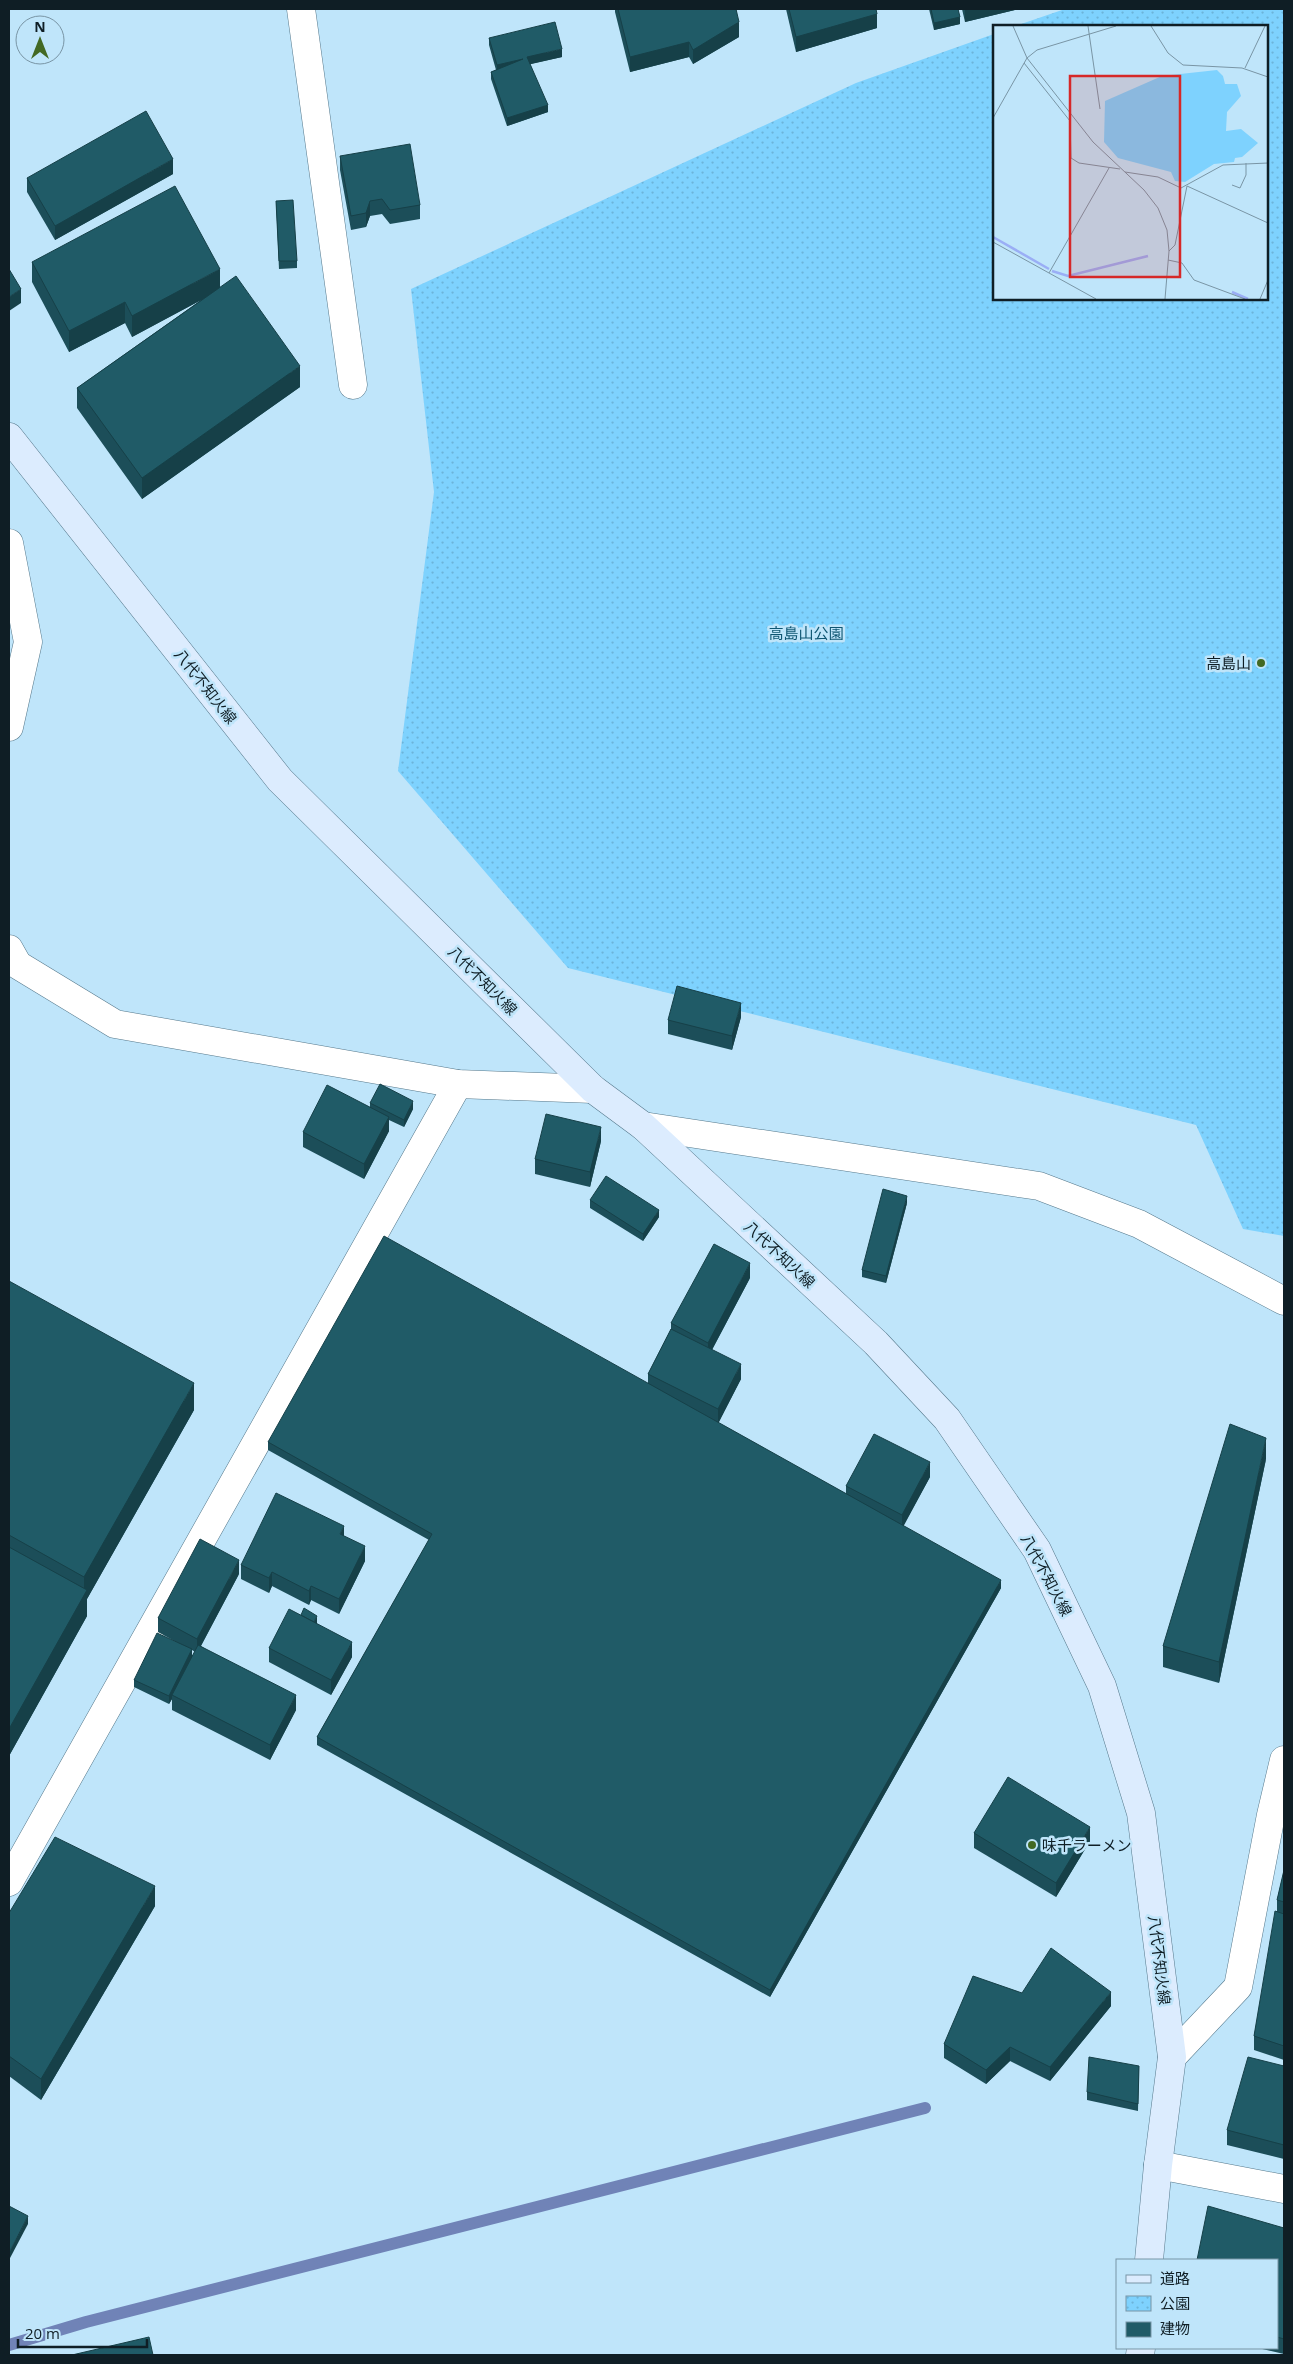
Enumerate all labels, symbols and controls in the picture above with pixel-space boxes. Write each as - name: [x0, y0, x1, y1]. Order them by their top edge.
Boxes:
- north arrow: [15, 15, 65, 65]
- text: N: [34, 17, 46, 36]
- inset map: [993, 25, 1268, 300]
- park label: 高島山公園: [768, 623, 844, 643]
- street label: 八代不知火線: [170, 644, 242, 728]
- place label: 高島山: [1206, 653, 1251, 673]
- marker: 高島山: [1255, 657, 1267, 669]
- street label: 八代不知火線: [444, 941, 522, 1019]
- street label: 八代不知火線: [740, 1216, 820, 1292]
- street label: 八代不知火線: [1017, 1531, 1077, 1619]
- place label: 味千ラーメン: [1042, 1835, 1131, 1855]
- marker: 味千ラーメン: [1026, 1839, 1038, 1851]
- street label: 八代不知火線: [1145, 1914, 1175, 2006]
- legend: [1116, 2259, 1278, 2349]
- text: 道路: [1160, 2268, 1190, 2288]
- text: 公園: [1160, 2293, 1190, 2313]
- scale bar: [18, 2316, 146, 2348]
- text: 建物: [1160, 2318, 1190, 2338]
- text: 20 m: [25, 2323, 60, 2343]

